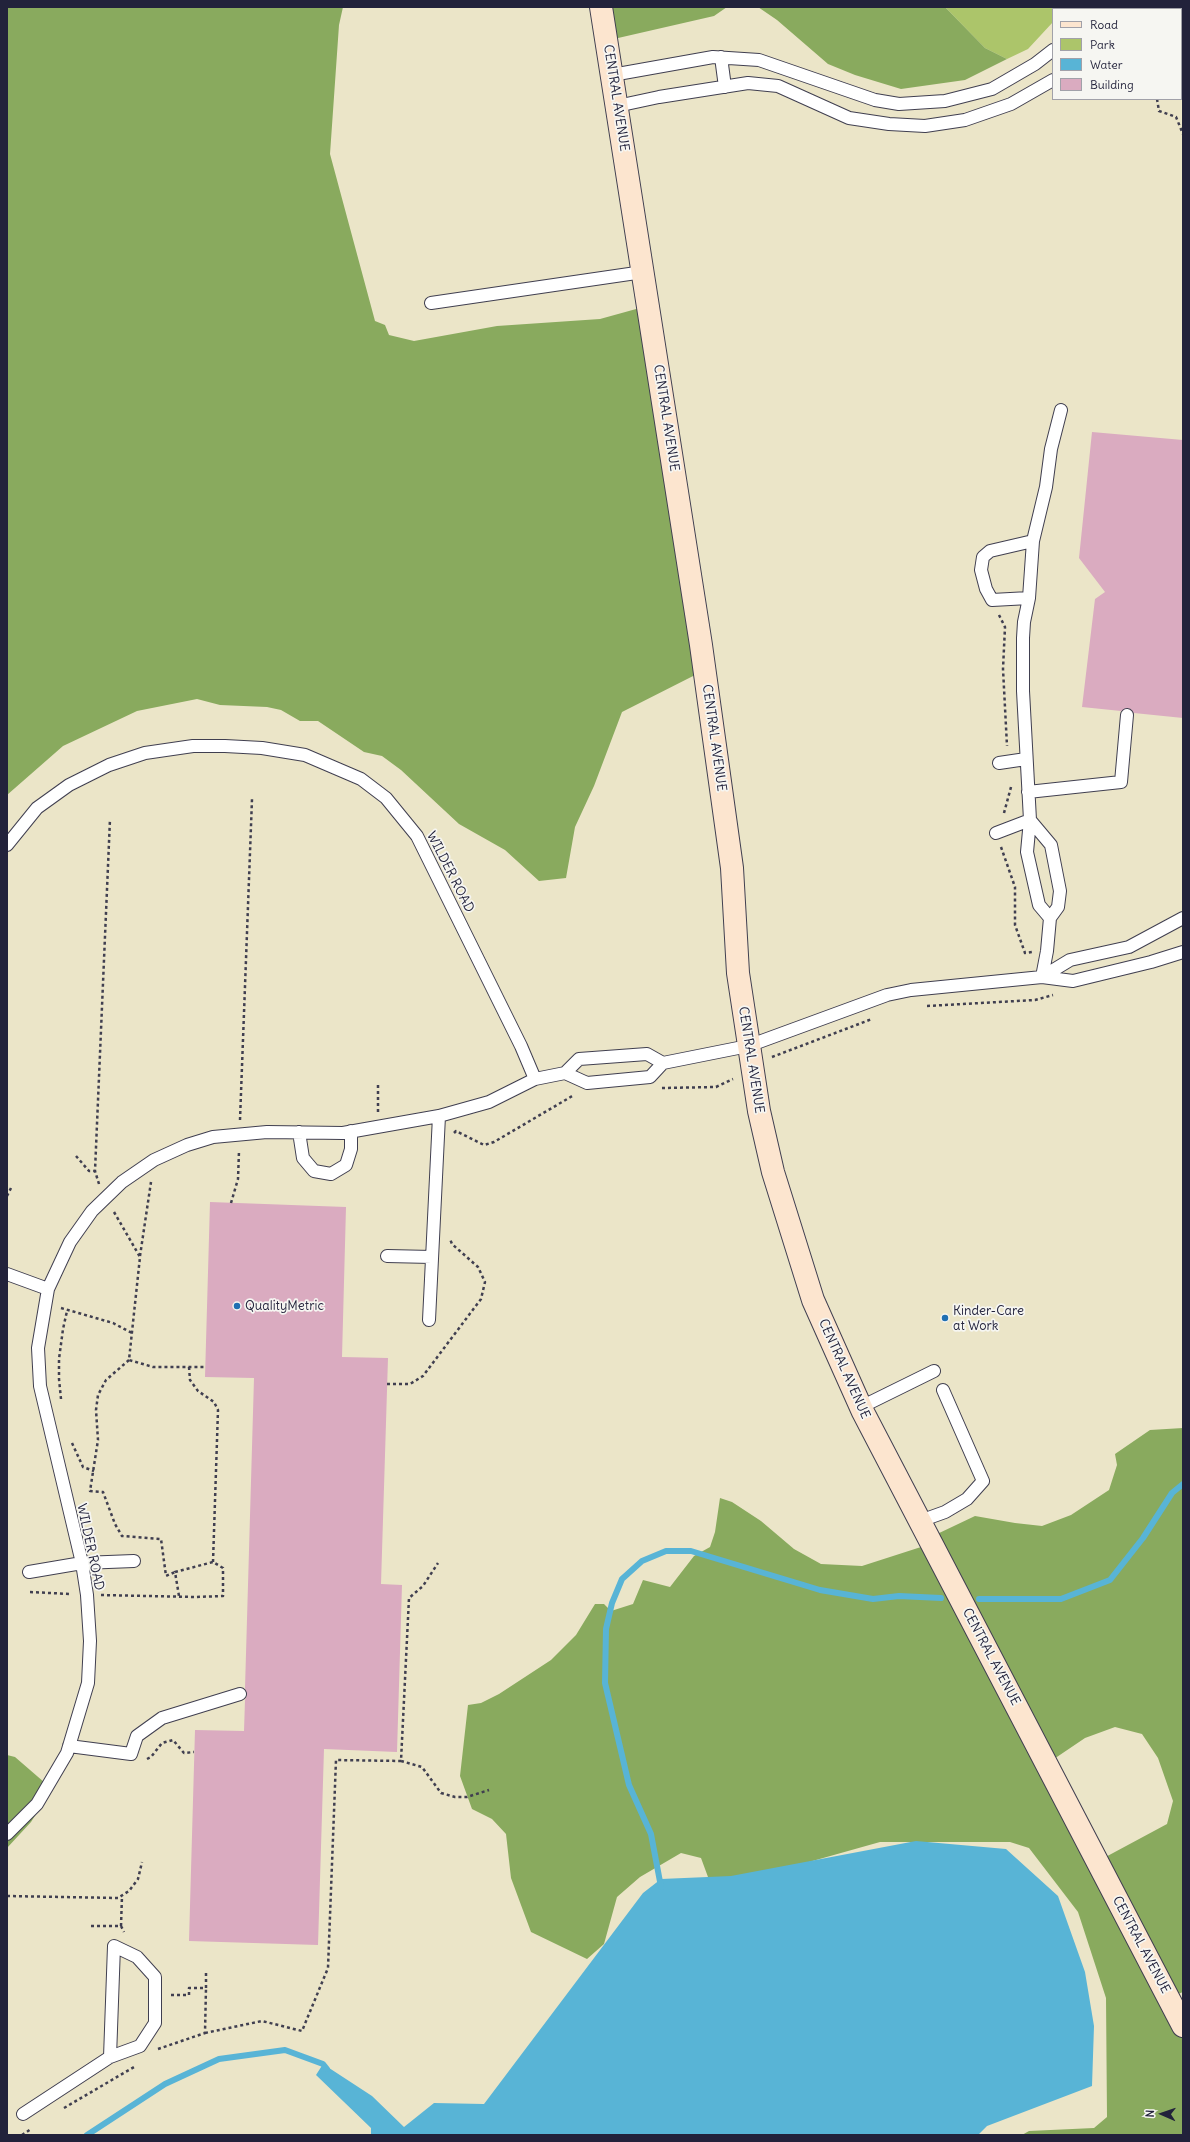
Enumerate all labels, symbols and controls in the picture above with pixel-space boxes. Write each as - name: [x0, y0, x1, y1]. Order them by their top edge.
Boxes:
- legend: [1052, 8, 1182, 100]
- text: Road: [1090, 17, 1118, 32]
- text: Park: [1090, 37, 1115, 52]
- street label: CENTRAL AVENUE: [600, 44, 632, 152]
- text: Water: [1090, 57, 1123, 72]
- text: Building: [1090, 77, 1134, 92]
- street label: CENTRAL AVENUE: [650, 364, 682, 472]
- street label: CENTRAL AVENUE: [699, 684, 729, 792]
- street label: WILDER ROAD: [423, 829, 477, 915]
- street label: CENTRAL AVENUE: [735, 1006, 767, 1114]
- place label: QualityMetric: [245, 1298, 324, 1314]
- marker: QualityMetric: [232, 1301, 242, 1311]
- place label: Kinder-Care at Work: [953, 1303, 1024, 1334]
- marker: Kinder-Care at Work: [940, 1313, 950, 1323]
- street label: CENTRAL AVENUE: [815, 1317, 873, 1421]
- street label: WILDER ROAD: [73, 1502, 107, 1592]
- street label: CENTRAL AVENUE: [959, 1606, 1023, 1708]
- street label: CENTRAL AVENUE: [1109, 1894, 1173, 1996]
- north arrow: [1142, 2094, 1182, 2134]
- text: N: [1143, 2110, 1157, 2118]

